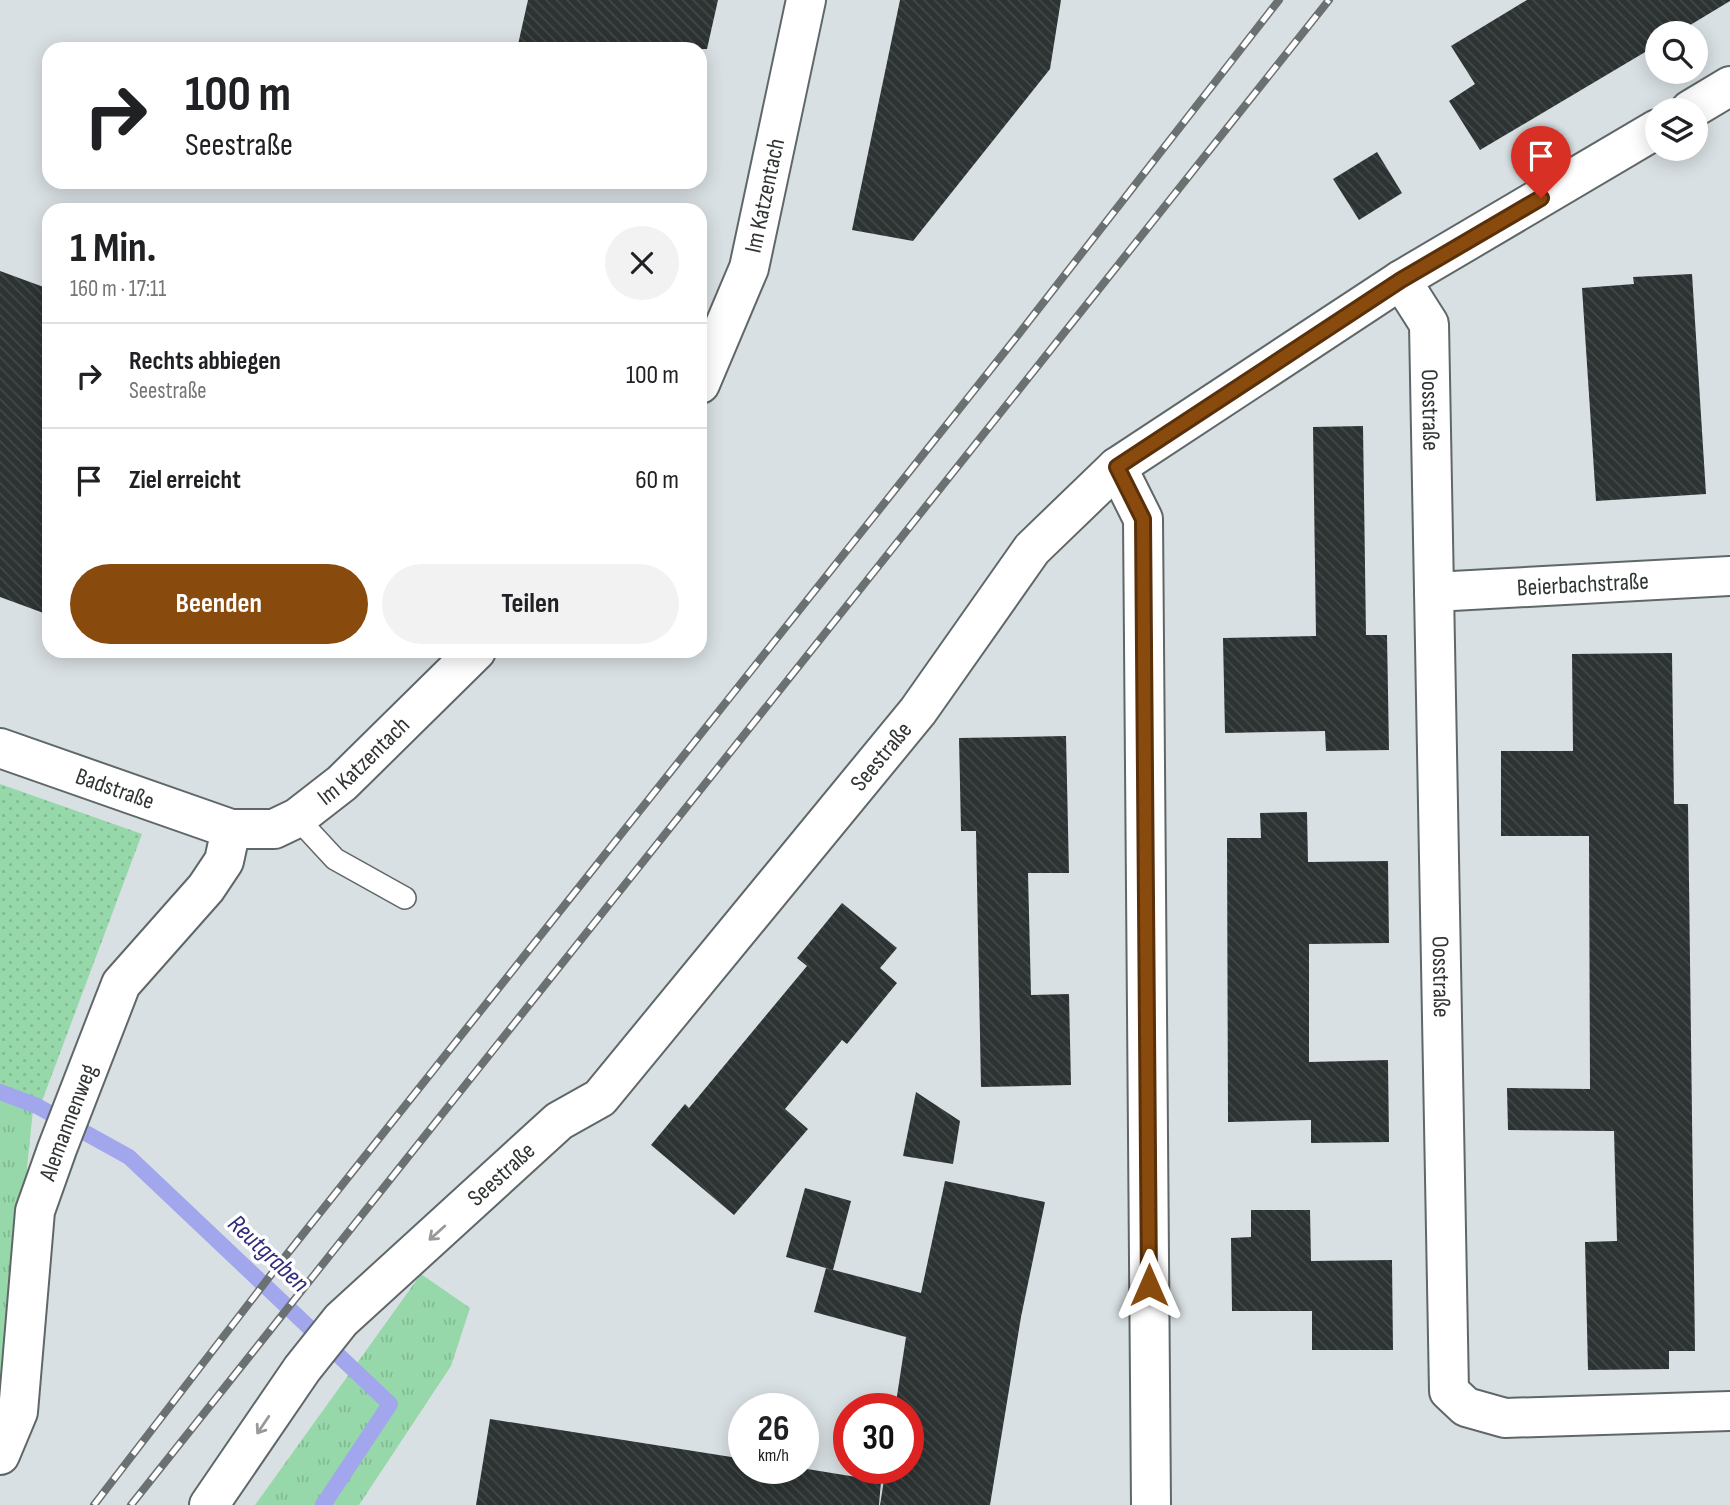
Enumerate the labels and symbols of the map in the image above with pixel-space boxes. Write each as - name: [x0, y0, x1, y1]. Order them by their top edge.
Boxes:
- pin: [1511, 126, 1571, 198]
- street label: Im Katzentach: [738, 136, 791, 255]
- street label: Oosstraße: [1415, 369, 1446, 451]
- street label: Beierbachstraße: [1516, 566, 1649, 602]
- street label: Im Katzentach: [311, 710, 415, 811]
- street label: Seestraße: [844, 716, 918, 797]
- street label: Badstraße: [72, 761, 158, 816]
- street label: Oosstraße: [1426, 936, 1456, 1018]
- street label: Alemannenweg: [32, 1060, 103, 1185]
- street label: Seestraße: [461, 1136, 541, 1212]
- water label: Reutgraben: [221, 1209, 315, 1299]
- one-way arrow: [428, 1225, 446, 1241]
- position arrow: [1112, 1248, 1186, 1322]
- speed limit sign: 30: [833, 1393, 924, 1484]
- one-way arrow: [256, 1415, 271, 1434]

